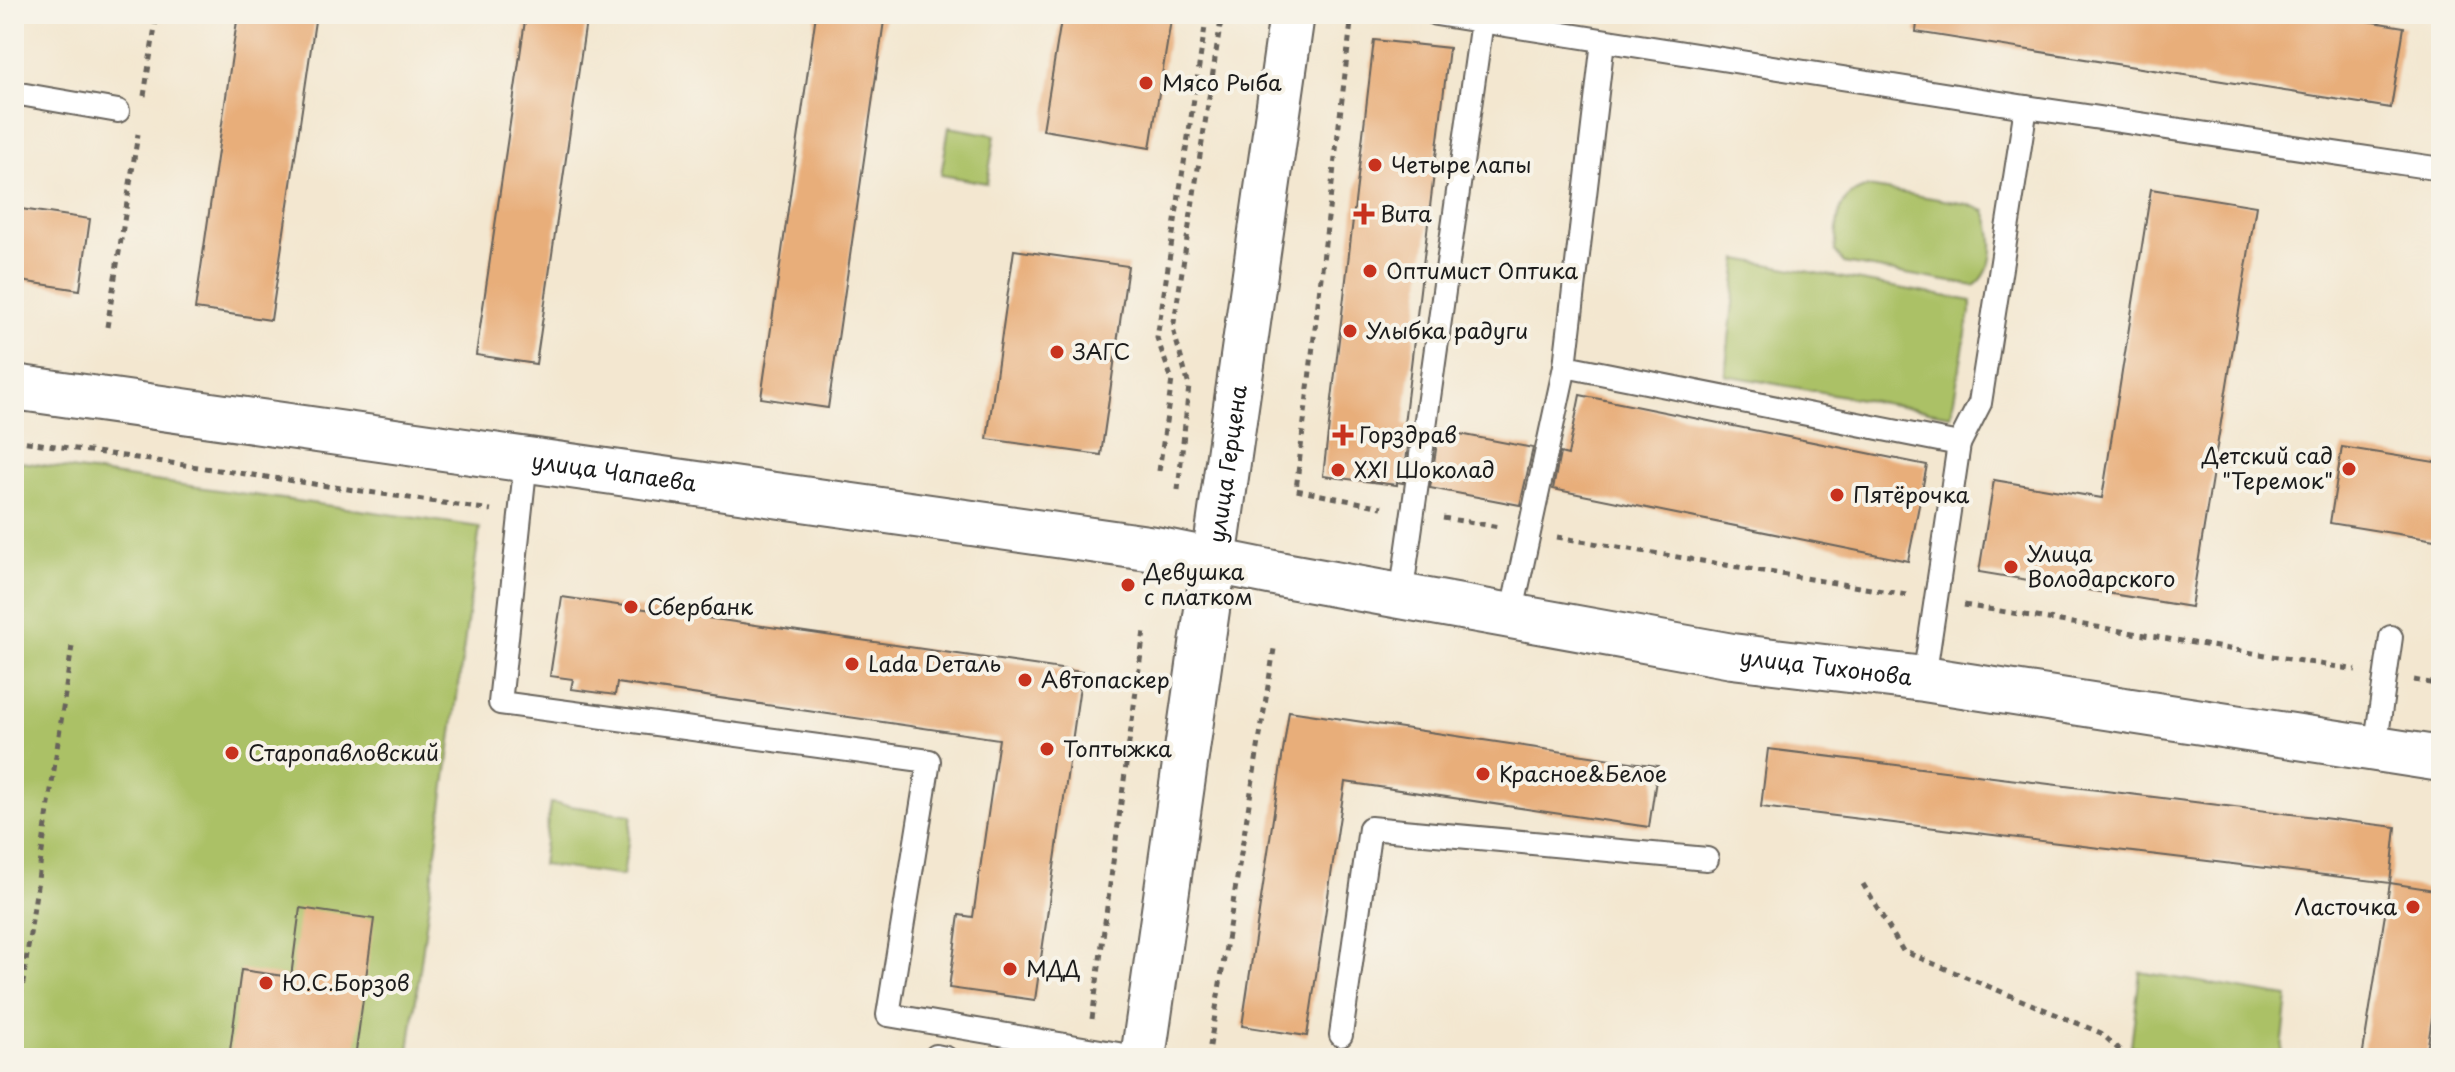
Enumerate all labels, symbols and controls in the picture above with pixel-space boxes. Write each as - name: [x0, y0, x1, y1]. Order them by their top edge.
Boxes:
- place label: Мясо Рыба: [1162, 65, 1282, 98]
- marker: Мясо Рыба: [1137, 74, 1155, 92]
- place label: Четыре лапы: [1391, 147, 1532, 180]
- marker: Четыре лапы: [1366, 156, 1384, 174]
- place label: Вита: [1380, 196, 1432, 229]
- marker: Вита: [1355, 205, 1373, 223]
- place label: Оптимист Оптика: [1386, 253, 1578, 286]
- marker: Оптимист Оптика: [1361, 262, 1379, 280]
- place label: Улыбка радуги: [1366, 313, 1528, 346]
- marker: Улыбка радуги: [1341, 322, 1359, 340]
- place label: ЗАГС: [1072, 334, 1130, 367]
- marker: ЗАГС: [1048, 343, 1066, 361]
- street label: улица Герцена: [1199, 383, 1254, 545]
- place label: Горздрав: [1359, 417, 1457, 450]
- marker: Горздрав: [1334, 426, 1352, 444]
- place label: Детский сад "Теремок": [2201, 438, 2333, 496]
- street label: улица Чапаева: [530, 443, 699, 499]
- place label: XXI Шоколад: [1354, 452, 1495, 485]
- marker: Детский сад "Теремок": [2340, 460, 2358, 478]
- marker: XXI Шоколад: [1329, 461, 1347, 479]
- place label: Пятёрочка: [1853, 477, 1970, 510]
- marker: Пятёрочка: [1828, 486, 1846, 504]
- place label: Улица Володарского: [2027, 536, 2175, 594]
- place label: Девушка с платком: [1143, 554, 1253, 612]
- marker: Улица Володарского: [2002, 558, 2020, 576]
- marker: Девушка с платком: [1119, 576, 1137, 594]
- place label: Сбербанк: [647, 589, 754, 622]
- marker: Сбербанк: [622, 598, 640, 616]
- street label: улица Тихонова: [1738, 639, 1914, 692]
- place label: Lada Dеталь: [868, 646, 1001, 679]
- marker: Lada Dеталь: [843, 655, 861, 673]
- place label: Автопаскер: [1041, 662, 1170, 695]
- marker: Автопаскер: [1016, 671, 1034, 689]
- place label: Топтыжка: [1063, 731, 1172, 764]
- place label: Старопавловский: [248, 735, 439, 768]
- marker: Топтыжка: [1038, 740, 1056, 758]
- marker: Старопавловский: [223, 744, 241, 762]
- place label: Красное&Белое: [1499, 756, 1667, 789]
- marker: Красное&Белое: [1474, 765, 1492, 783]
- place label: Ласточка: [2295, 889, 2397, 922]
- marker: Ласточка: [2404, 898, 2422, 916]
- place label: МДД: [1026, 951, 1081, 984]
- marker: МДД: [1001, 960, 1019, 978]
- place label: Ю.С.Борзов: [282, 965, 410, 998]
- marker: Ю.С.Борзов: [257, 974, 275, 992]

